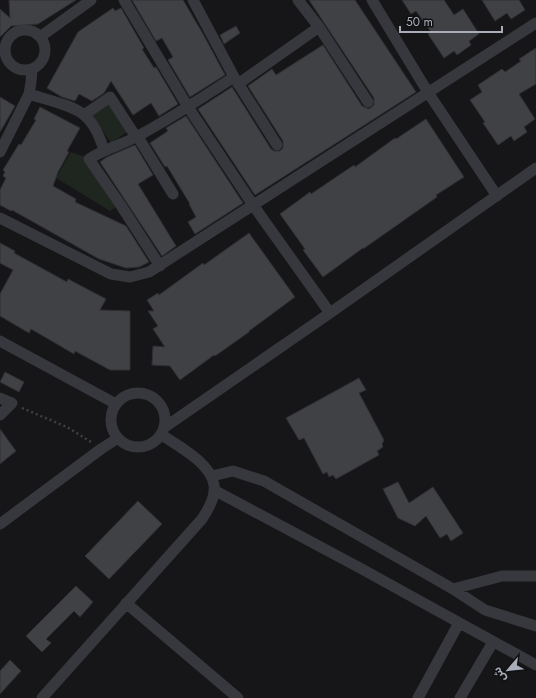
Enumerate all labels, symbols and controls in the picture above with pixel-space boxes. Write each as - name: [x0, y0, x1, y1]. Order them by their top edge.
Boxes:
- scale bar: [400, 8, 502, 34]
- text: 50 m: [406, 13, 433, 31]
- north arrow: [488, 650, 528, 690]
- text: ش: [489, 664, 510, 685]

